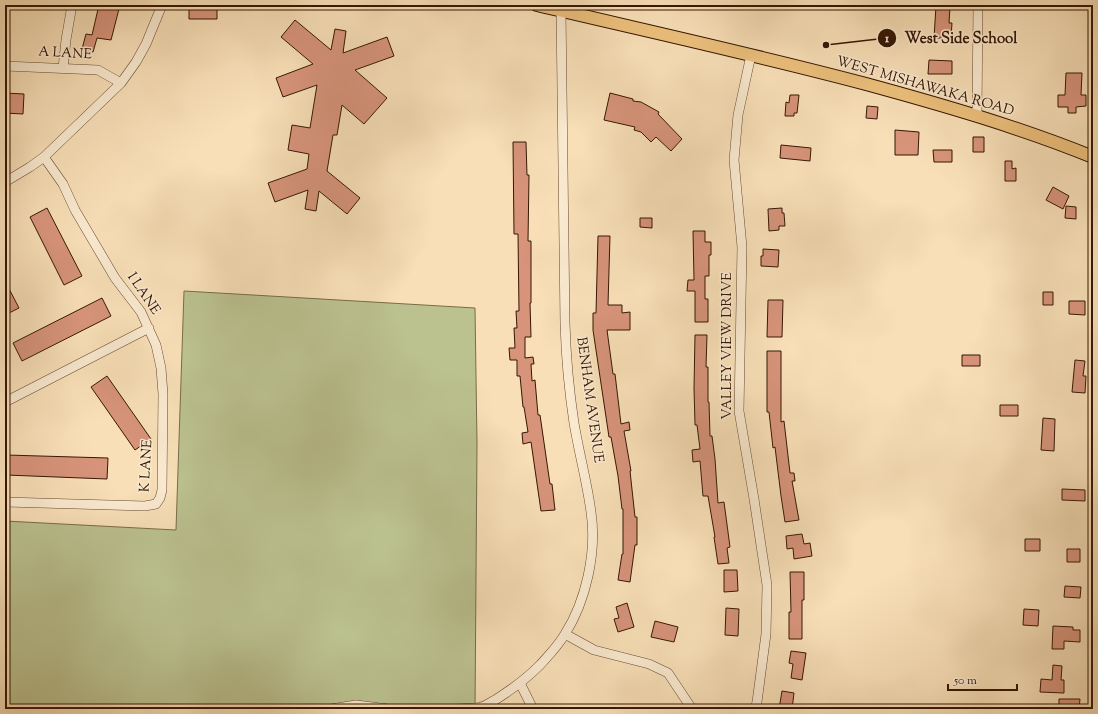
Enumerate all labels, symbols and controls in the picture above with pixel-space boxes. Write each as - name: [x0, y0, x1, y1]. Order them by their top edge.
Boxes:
- callout: West Side School: [877, 24, 1025, 51]
- text: West Side School: [905, 29, 1018, 50]
- text: 1: [884, 30, 890, 48]
- street label: A LANE: [38, 43, 93, 65]
- street label: WEST MISHAWAKA ROAD: [834, 52, 1016, 122]
- street label: I LANE: [122, 269, 165, 320]
- street label: VALLEY VIEW DRIVE: [718, 272, 738, 420]
- street label: BENHAM AVENUE: [570, 336, 608, 465]
- street label: K LANE: [136, 439, 158, 493]
- scale bar: [948, 666, 1017, 692]
- text: 50 m: [953, 672, 977, 690]

